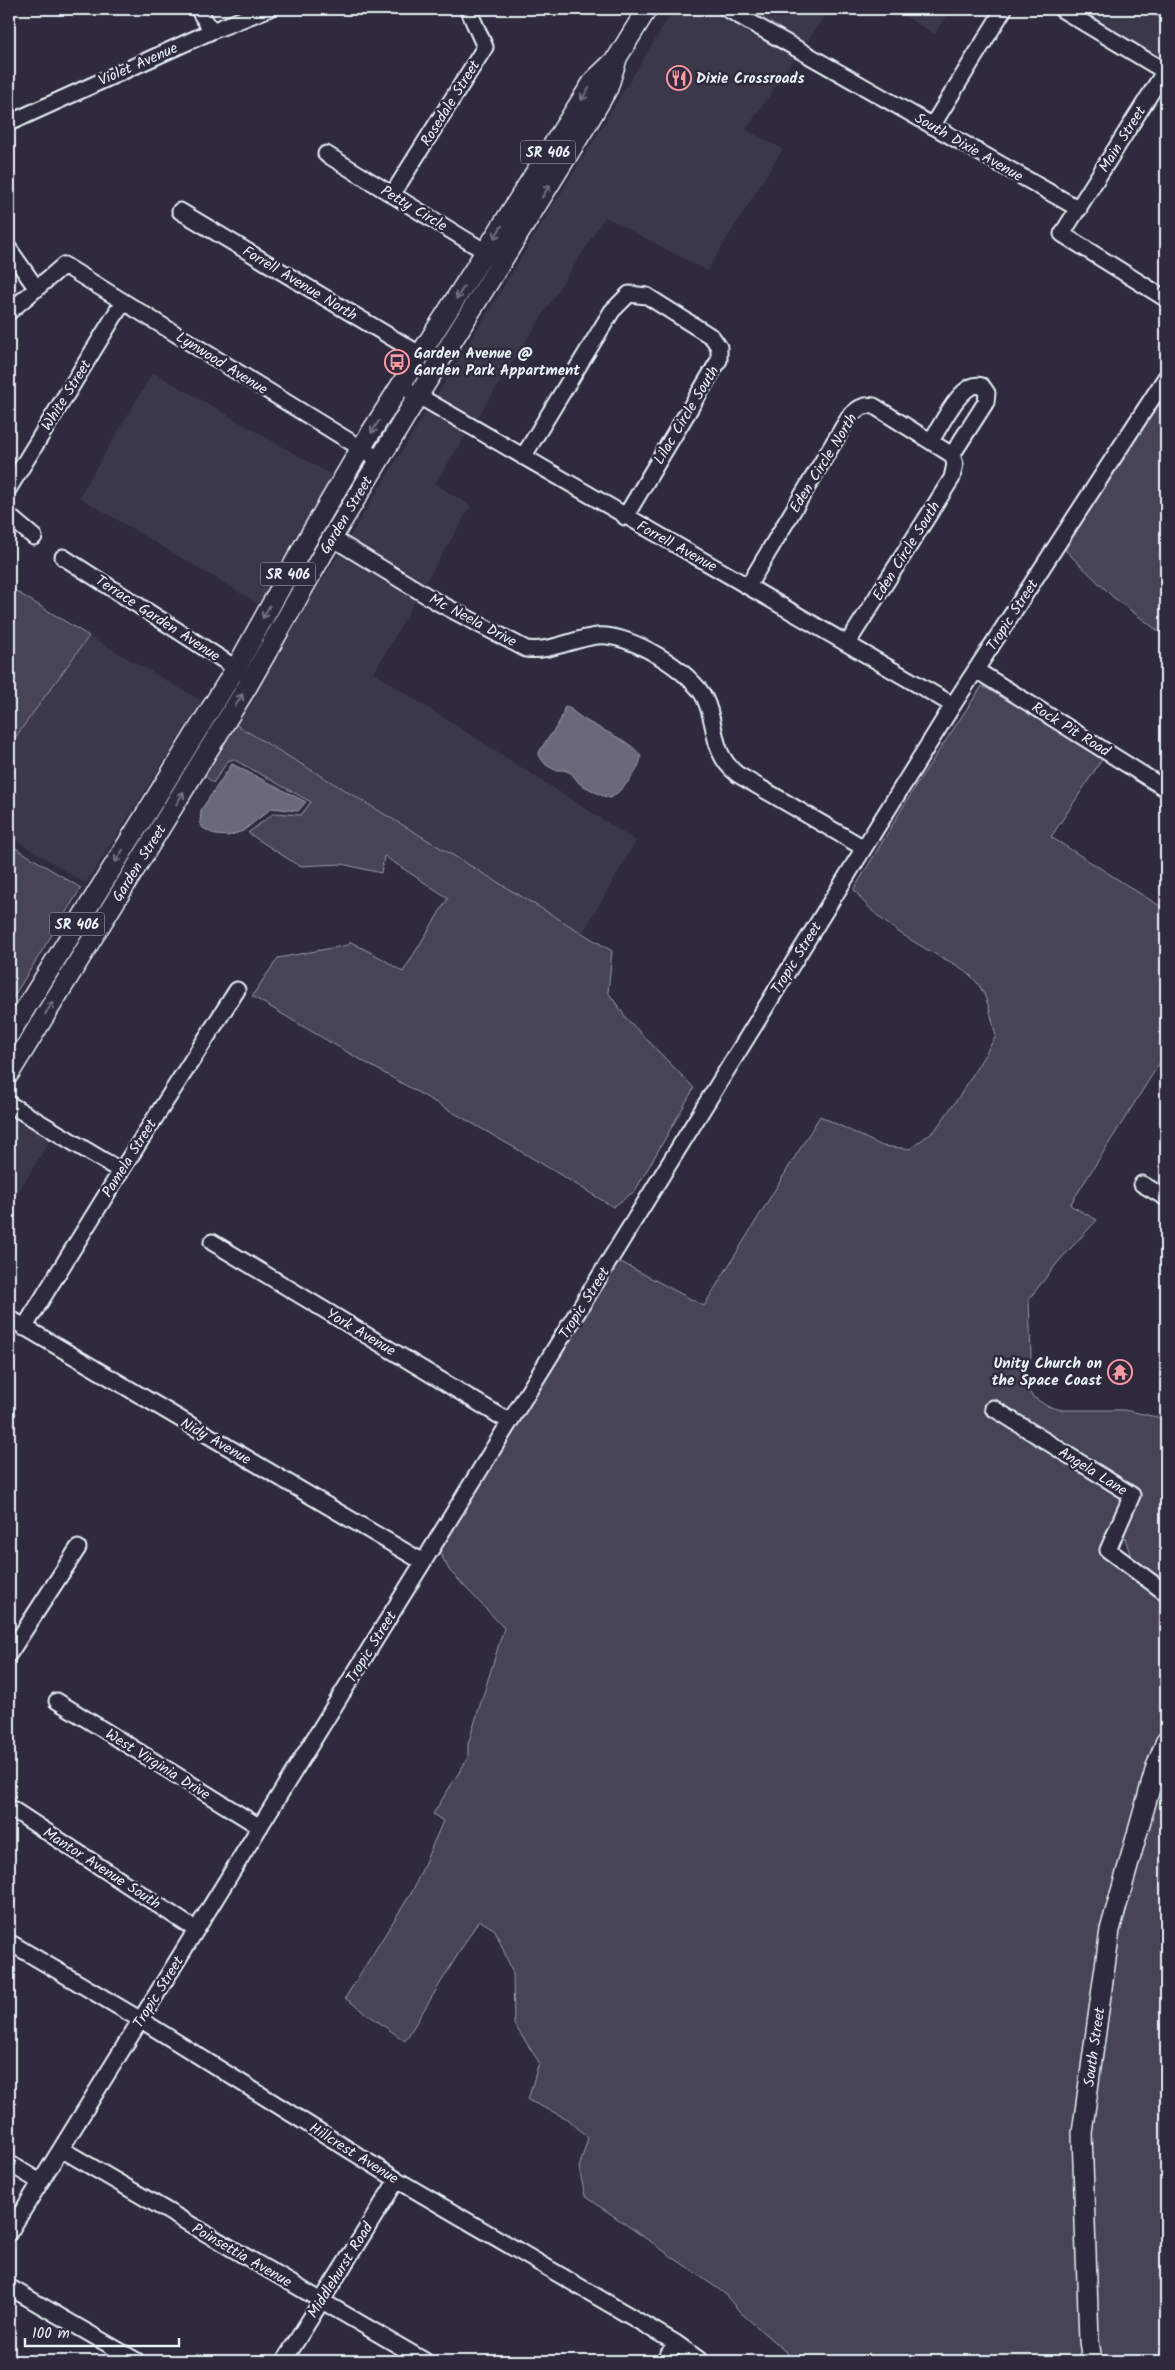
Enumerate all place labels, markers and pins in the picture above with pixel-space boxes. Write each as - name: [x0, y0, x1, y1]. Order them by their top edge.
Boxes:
- restaurant icon: Dixie Crossroads: [666, 65, 692, 91]
- place label: Dixie Crossroads: [696, 67, 805, 91]
- place label: Garden Avenue @ Garden Park Appartment: [414, 342, 580, 383]
- bus stop icon: Garden Avenue @ Garden Park Appartment: [384, 349, 410, 375]
- place label: Unity Church on the Space Coast: [992, 1352, 1102, 1393]
- temple icon: Unity Church on the Space Coast: [1107, 1359, 1133, 1385]

